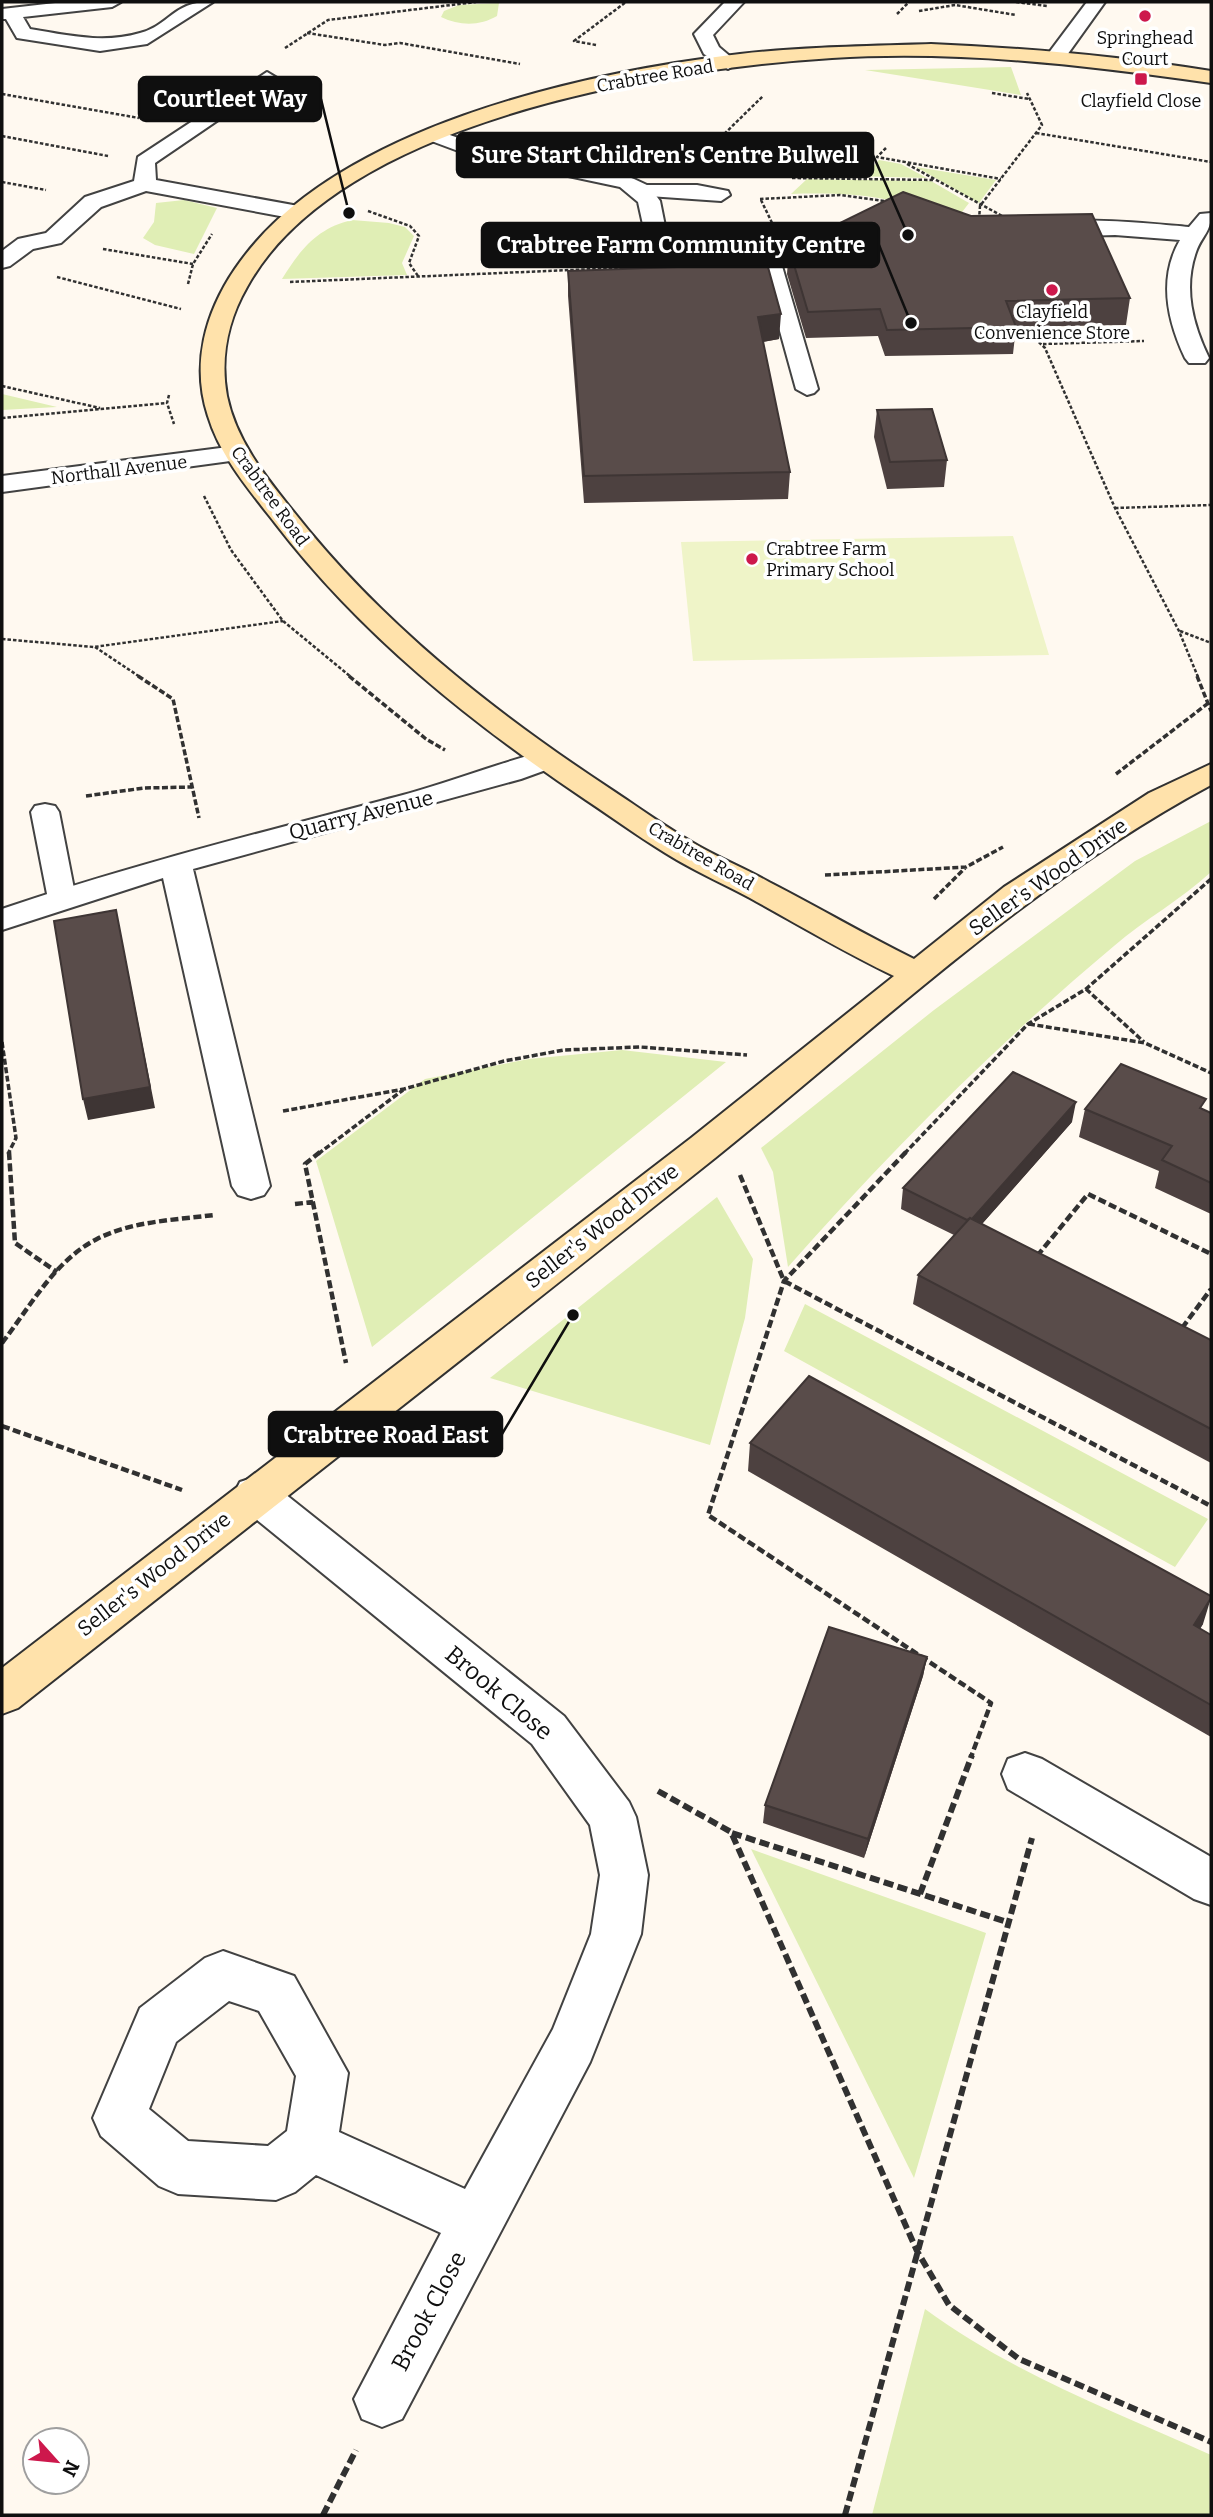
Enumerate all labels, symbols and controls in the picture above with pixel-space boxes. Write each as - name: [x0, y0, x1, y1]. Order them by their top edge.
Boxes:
- marker: Springhead Court: [1137, 8, 1153, 24]
- place label: Springhead Court: [1097, 27, 1194, 70]
- street label: Crabtree Road: [595, 55, 716, 97]
- marker: Clayfield Close: [1133, 71, 1149, 87]
- callout: Courtleet Way: [139, 77, 321, 121]
- text: Courtleet Way: [153, 85, 307, 113]
- place label: Clayfield Close: [1081, 90, 1201, 112]
- callout: Sure Start Children's Centre Bulwell: [457, 133, 873, 177]
- text: Sure Start Children's Centre Bulwell: [471, 141, 859, 169]
- callout: Crabtree Farm Community Centre: [482, 223, 879, 267]
- text: Crabtree Farm Community Centre: [497, 231, 865, 259]
- marker: Clayfield Convenience Store: [1044, 282, 1060, 298]
- place label: Clayfield Convenience Store: [974, 301, 1130, 344]
- street label: Crabtree Road: [226, 442, 314, 551]
- street label: Northall Avenue: [50, 451, 188, 489]
- place label: Crabtree Farm Primary School: [766, 538, 895, 581]
- marker: Crabtree Farm Primary School: [744, 551, 760, 567]
- street label: Quarry Avenue: [286, 785, 436, 845]
- street label: Seller's Wood Drive: [964, 813, 1132, 941]
- street label: Crabtree Road: [644, 817, 758, 895]
- street label: Seller's Wood Drive: [520, 1158, 684, 1294]
- callout: Crabtree Road East: [269, 1412, 502, 1456]
- text: Crabtree Road East: [283, 1421, 489, 1449]
- street label: Seller's Wood Drive: [72, 1506, 236, 1642]
- street label: Brook Close: [440, 1640, 558, 1746]
- street label: Brook Close: [386, 2247, 472, 2375]
- north arrow: [21, 2426, 91, 2496]
- text: N: [57, 2457, 84, 2481]

